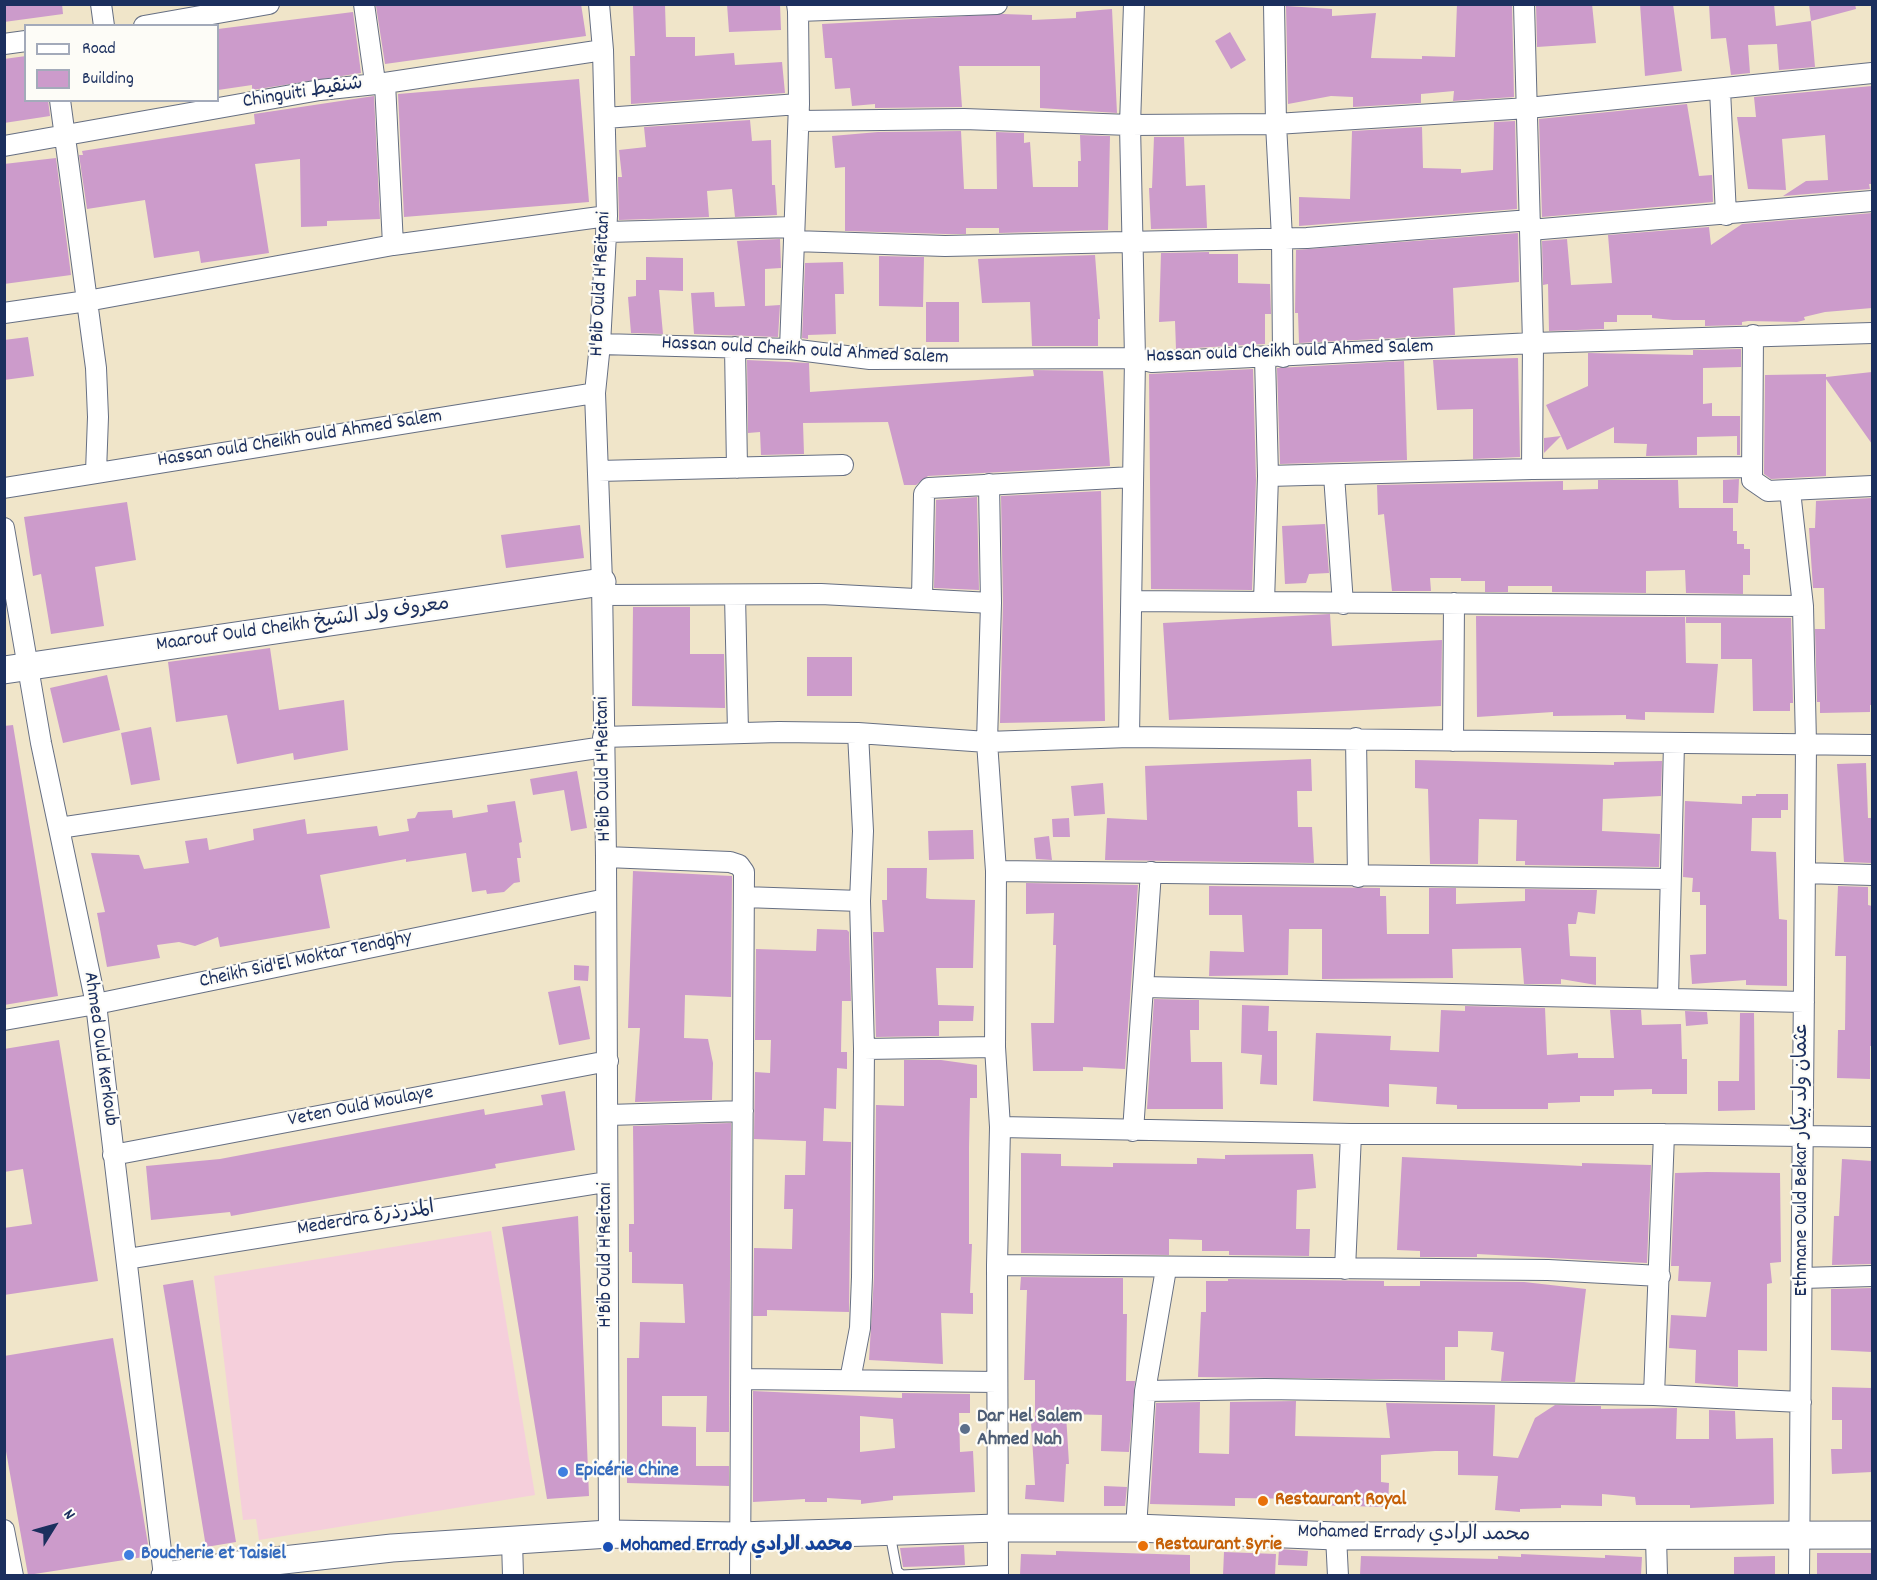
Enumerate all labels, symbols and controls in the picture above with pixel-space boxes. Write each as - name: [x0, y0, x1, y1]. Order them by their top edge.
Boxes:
- legend: [24, 24, 219, 102]
- text: Road: [82, 37, 116, 62]
- text: Building: [82, 67, 134, 92]
- street label: Chinguiti شنقيط: [241, 73, 365, 115]
- street label: H'Bib Ould H'Reitani: [586, 211, 618, 357]
- street label: Hassan ould Cheikh ould Ahmed Salem: [661, 332, 949, 372]
- street label: Hassan ould Cheikh ould Ahmed Salem: [1146, 336, 1434, 370]
- street label: Hassan ould Cheikh ould Ahmed Salem: [156, 406, 444, 474]
- street label: Maarouf Ould Cheikh معروف ولد الشيخ: [155, 594, 451, 658]
- street label: H'Bib Ould H'Reitani: [592, 696, 618, 842]
- street label: Cheikh Sid'El Moktar Tendghy: [198, 927, 414, 995]
- street label: Ahmed Ould Kerkoub: [76, 970, 122, 1128]
- street label: Ethmane Ould Bekar عثمان ولد بيكار: [1791, 1024, 1815, 1296]
- street label: Veten Ould Moulaye: [286, 1082, 436, 1134]
- street label: H'Bib Ould H'Reitani: [595, 1182, 619, 1328]
- street label: Mederdra المذرذرة: [296, 1197, 436, 1243]
- place label: Dar Hel Salem Ahmed Nah: [977, 1406, 1083, 1453]
- marker: Dar Hel Salem Ahmed Nah: [958, 1422, 972, 1436]
- place label: Epicérie Chine: [575, 1460, 679, 1484]
- marker: Epicérie Chine: [556, 1465, 570, 1479]
- place label: Restaurant Royal: [1275, 1489, 1406, 1513]
- marker: Restaurant Royal: [1256, 1494, 1270, 1508]
- north arrow: [24, 1496, 84, 1556]
- text: N: [57, 1505, 80, 1525]
- street label: Mohamed Errady محمد الرادي: [1297, 1521, 1531, 1549]
- place label: Restaurant Syrie: [1155, 1534, 1282, 1558]
- place label: Mohamed Errady محمد الرادي: [620, 1535, 853, 1559]
- marker: Restaurant Syrie: [1136, 1539, 1150, 1553]
- marker: Mohamed Errady محمد الرادي: [601, 1540, 615, 1554]
- place label: Boucherie et Taisiel: [141, 1543, 286, 1567]
- marker: Boucherie et Taisiel: [122, 1548, 136, 1562]

